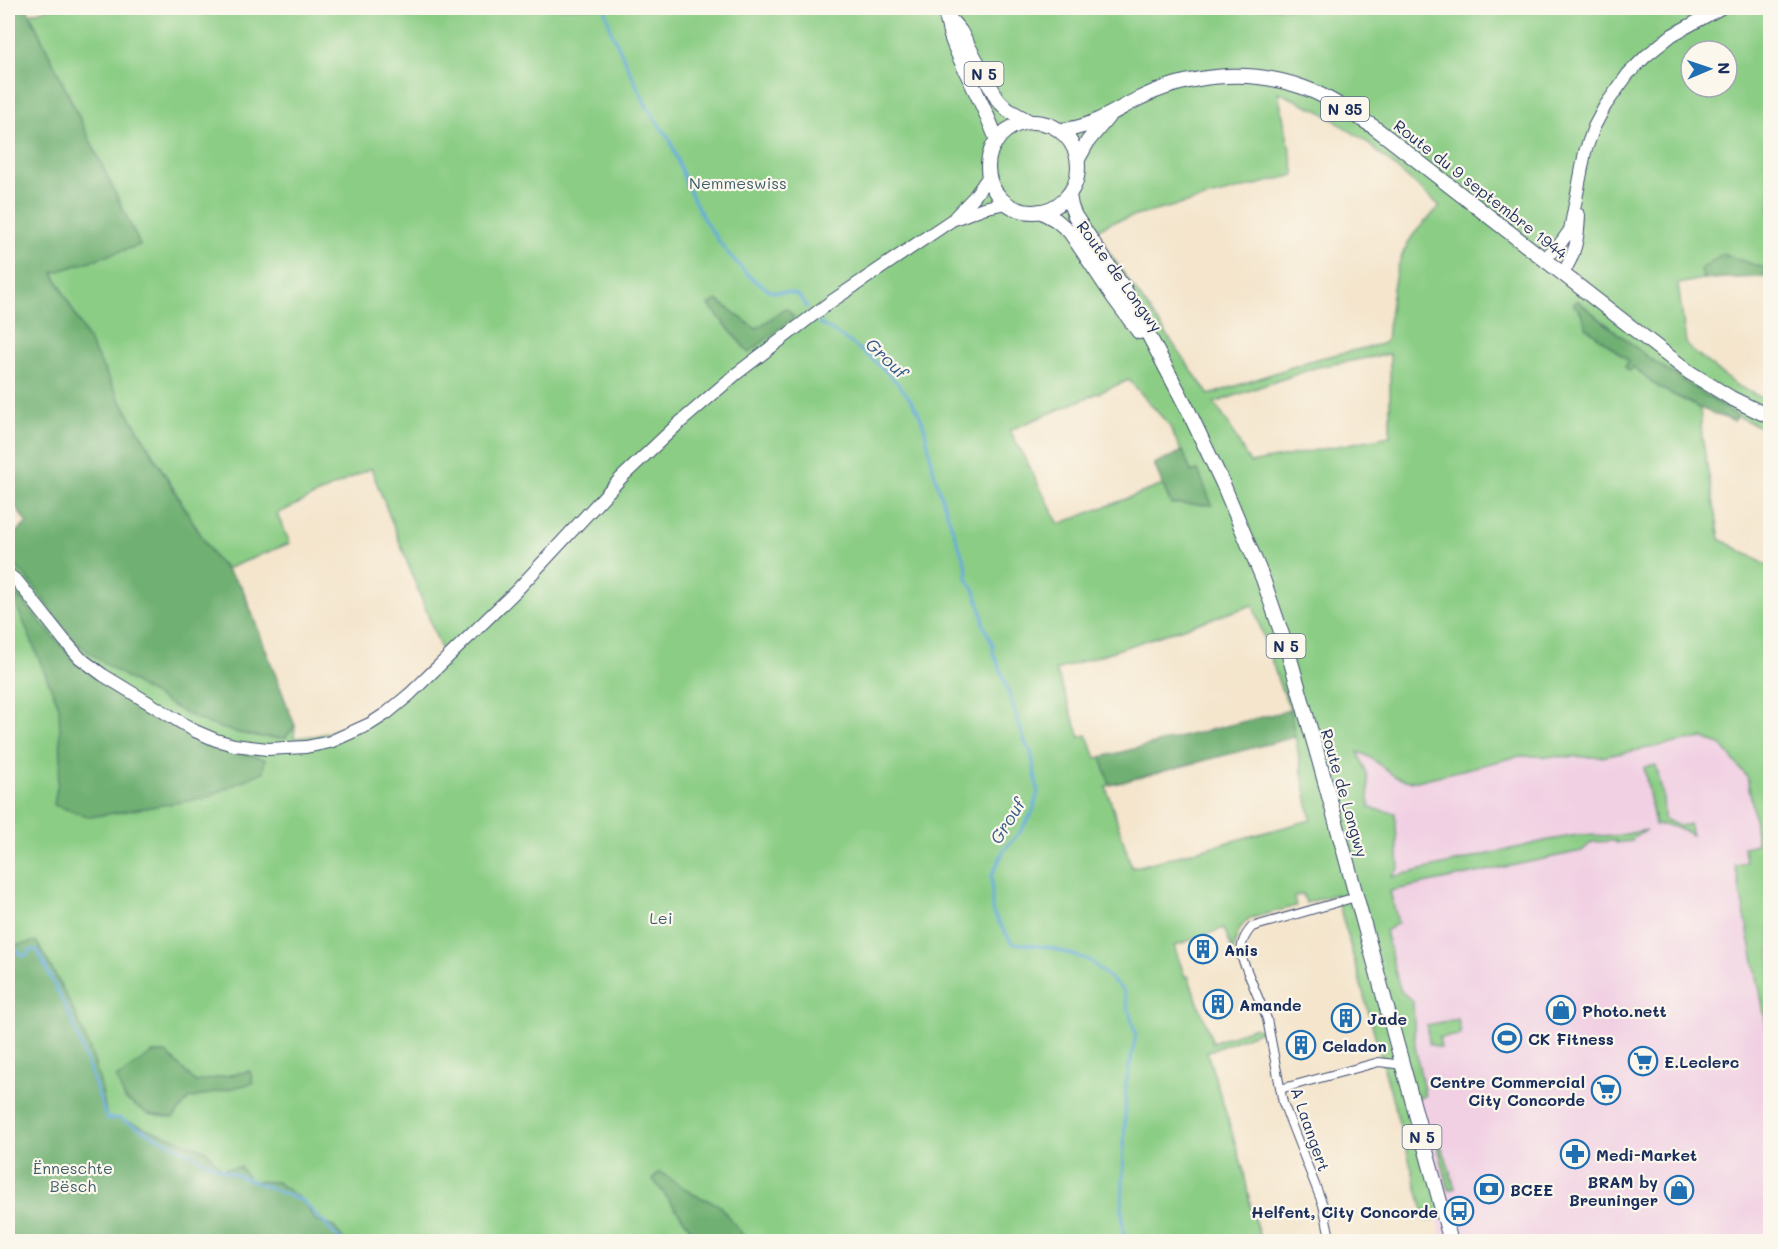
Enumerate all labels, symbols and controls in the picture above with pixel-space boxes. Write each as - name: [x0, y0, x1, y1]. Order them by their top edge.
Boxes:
- north arrow: [1679, 39, 1739, 99]
- road number: N 5: [964, 62, 1004, 86]
- text: N: [1714, 62, 1735, 75]
- road number: N 35: [1321, 97, 1369, 121]
- street label: Route du 9 septembre 1944: [1390, 115, 1573, 264]
- park label: Nemmeswiss: [689, 172, 787, 193]
- street label: Route de Longwy: [1073, 216, 1167, 336]
- water label: Grouf: [861, 332, 915, 385]
- road number: N 5: [1266, 634, 1306, 658]
- street label: Route de Longwy: [1317, 726, 1373, 860]
- water label: Grouf: [984, 792, 1031, 849]
- park label: Lei: [649, 907, 673, 928]
- building icon: Anis: [1187, 933, 1219, 965]
- place label: Anis: [1224, 939, 1258, 960]
- building icon: Amande: [1202, 988, 1234, 1020]
- place label: Amande: [1239, 994, 1302, 1015]
- shop icon: Photo.nett: [1545, 994, 1577, 1026]
- place label: Photo.nett: [1582, 1000, 1667, 1021]
- building icon: Jade: [1330, 1002, 1362, 1034]
- place label: Jade: [1367, 1008, 1407, 1029]
- sports icon: CK Fitness: [1491, 1022, 1523, 1054]
- place label: CK Fitness: [1528, 1028, 1614, 1049]
- building icon: Celadon: [1285, 1029, 1317, 1061]
- place label: Celadon: [1322, 1035, 1387, 1056]
- supermarket icon: E.Leclerc: [1627, 1045, 1659, 1077]
- place label: E.Leclerc: [1664, 1051, 1739, 1072]
- place label: Centre Commercial City Concorde: [1430, 1071, 1585, 1110]
- supermarket icon: Centre Commercial City Concorde: [1590, 1074, 1622, 1106]
- street label: A Laangert: [1287, 1084, 1335, 1174]
- road number: N 5: [1402, 1125, 1442, 1149]
- pharmacy icon: Medi-Market: [1559, 1138, 1591, 1170]
- place label: Medi-Market: [1596, 1144, 1697, 1165]
- park label: Ënneschte Bësch: [33, 1157, 113, 1196]
- place label: BRAM by Breuninger: [1569, 1171, 1658, 1210]
- bank icon: BCEE: [1473, 1173, 1505, 1205]
- shop icon: BRAM by Breuninger: [1663, 1174, 1695, 1206]
- place label: BCEE: [1510, 1179, 1553, 1200]
- bus stop icon: Helfent, City Concorde: [1443, 1195, 1475, 1227]
- place label: Helfent, City Concorde: [1251, 1201, 1438, 1222]

